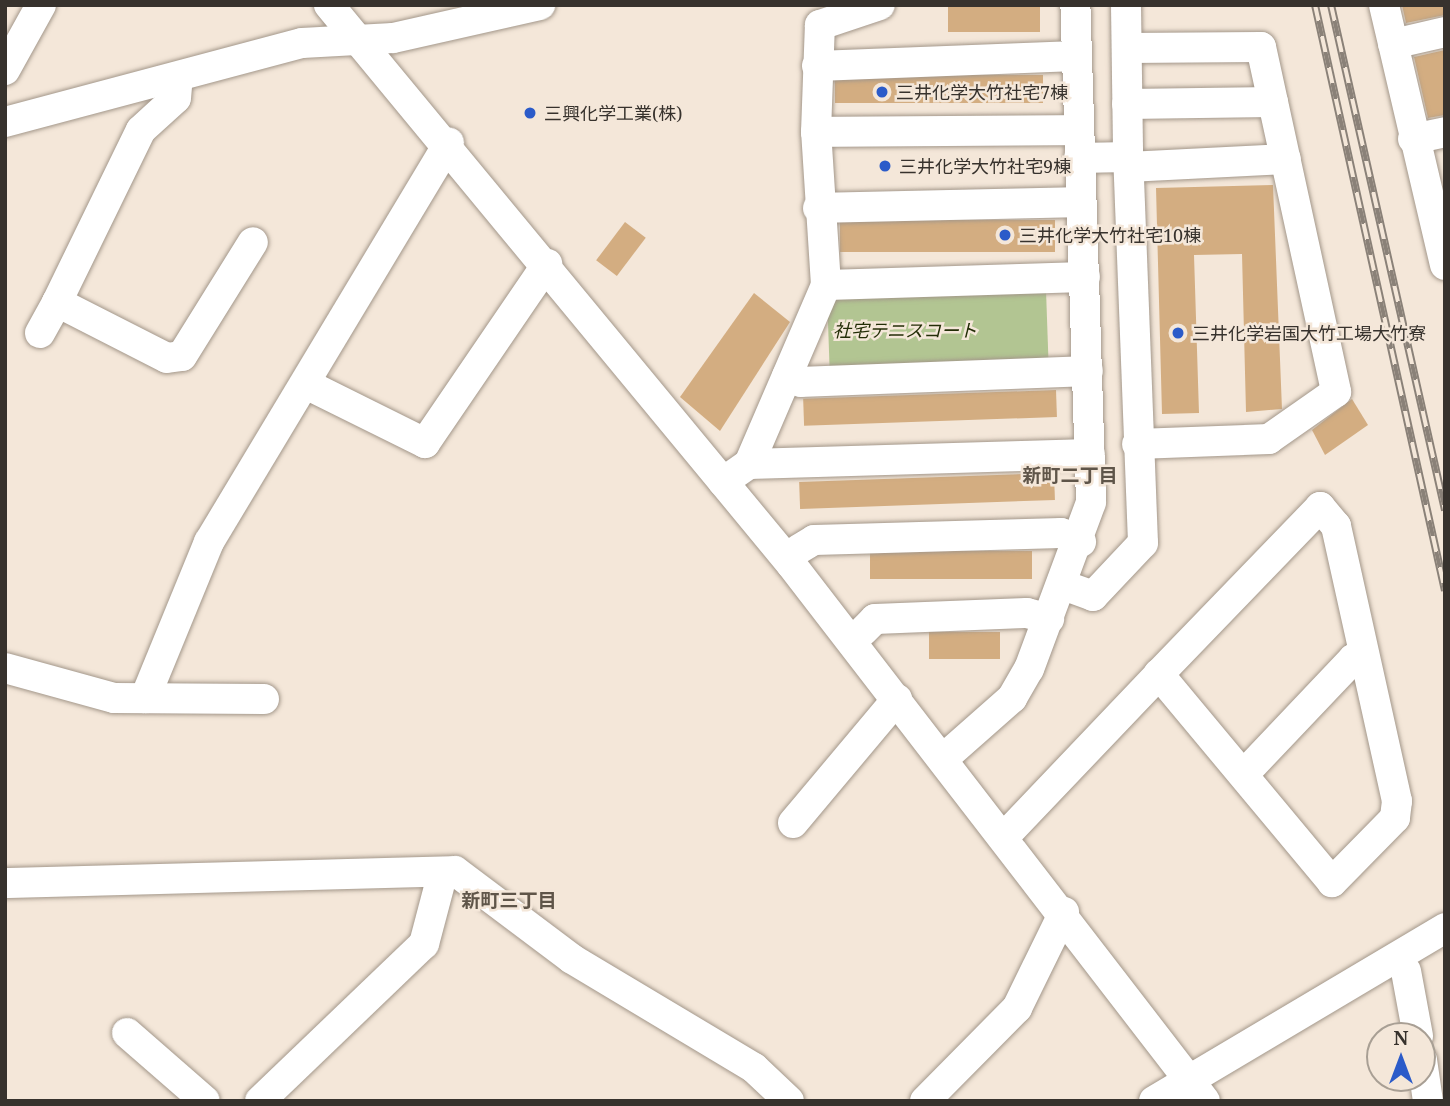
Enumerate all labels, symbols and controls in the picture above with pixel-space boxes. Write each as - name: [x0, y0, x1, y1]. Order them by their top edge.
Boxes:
- place label: 三井化学大竹社宅7棟: [896, 81, 1068, 103]
- marker: 三井化学大竹社宅7棟: [874, 84, 890, 100]
- place label: 三興化学工業(株): [544, 102, 682, 124]
- marker: 三興化学工業(株): [522, 105, 538, 121]
- place label: 三井化学大竹社宅9棟: [899, 155, 1071, 177]
- marker: 三井化学大竹社宅9棟: [877, 158, 893, 174]
- place label: 三井化学大竹社宅10棟: [1019, 224, 1201, 246]
- marker: 三井化学大竹社宅10棟: [997, 227, 1013, 243]
- park label: 社宅テニスコート: [833, 319, 977, 341]
- place label: 三井化学岩国大竹工場大竹寮: [1192, 322, 1426, 344]
- marker: 三井化学岩国大竹工場大竹寮: [1170, 325, 1186, 341]
- district label: 新町二丁目: [1023, 465, 1117, 487]
- district label: 新町三丁目: [462, 890, 556, 912]
- north arrow: [1366, 1022, 1436, 1092]
- text: N: [1394, 1025, 1408, 1051]

